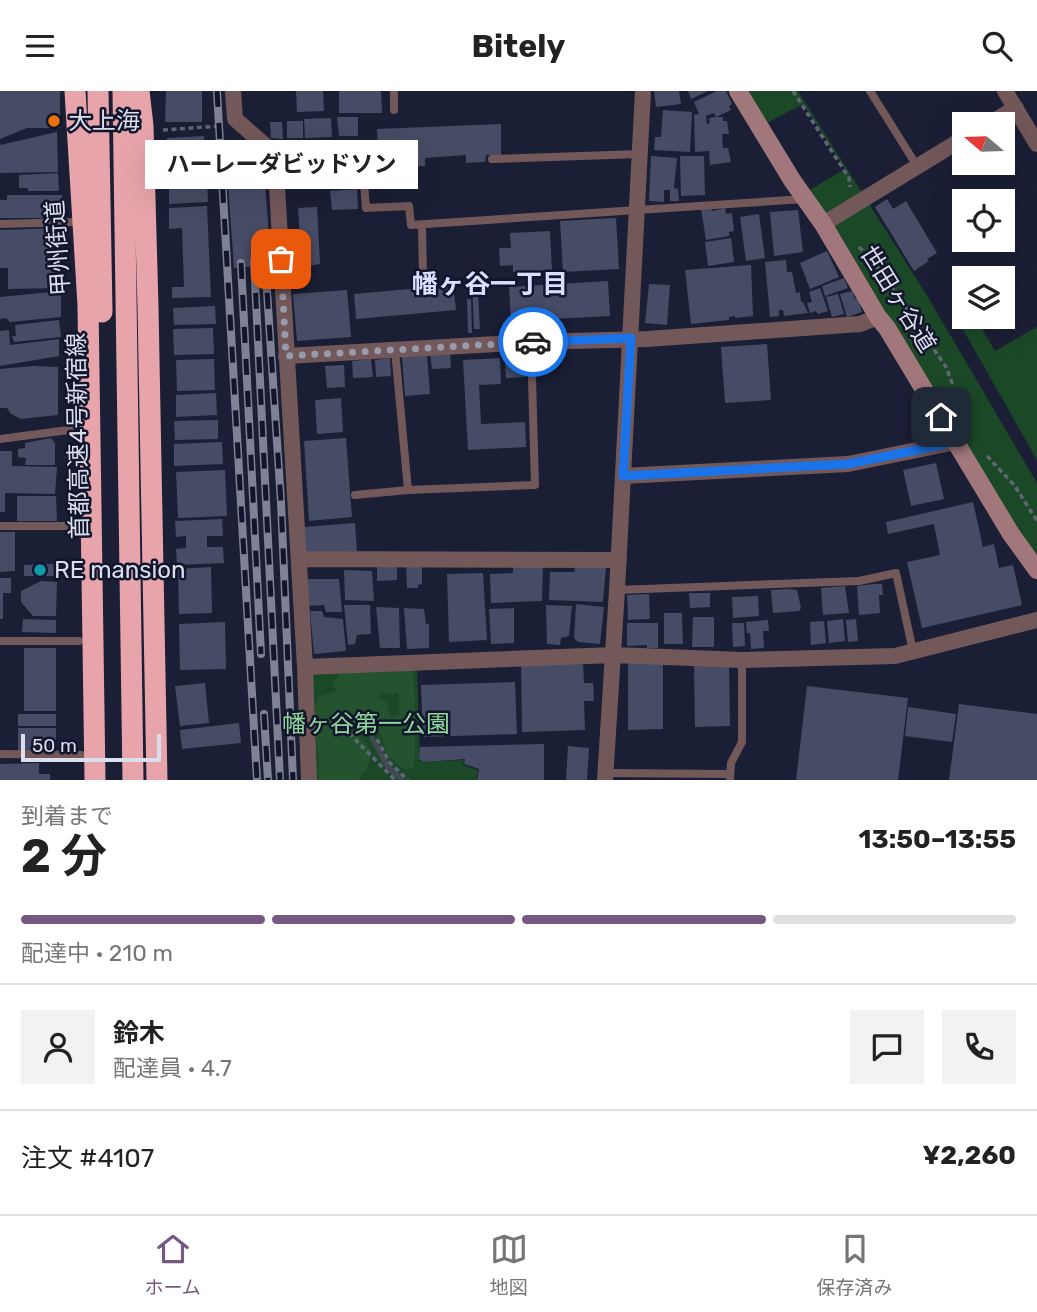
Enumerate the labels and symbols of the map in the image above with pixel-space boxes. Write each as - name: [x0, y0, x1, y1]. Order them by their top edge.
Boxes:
- place label: 大上海: [68, 107, 140, 135]
- north arrow: [952, 112, 1015, 175]
- marker: 大上海: [46, 113, 62, 129]
- callout: ハーレーダビッドソン: [145, 140, 418, 189]
- street label: 甲州街道: [41, 199, 75, 297]
- pin: [251, 229, 311, 289]
- street label: 世田ヶ谷道: [854, 241, 942, 357]
- district label: 幡ヶ谷一丁目: [412, 269, 568, 300]
- courier: [498, 307, 568, 377]
- street label: 首都高速4号新宿線: [62, 332, 94, 540]
- pin: [911, 387, 971, 447]
- place label: RE mansion: [54, 556, 186, 584]
- marker: RE mansion: [32, 562, 48, 578]
- park label: 幡ヶ谷第一公園: [282, 710, 450, 738]
- scale bar: [21, 731, 161, 763]

